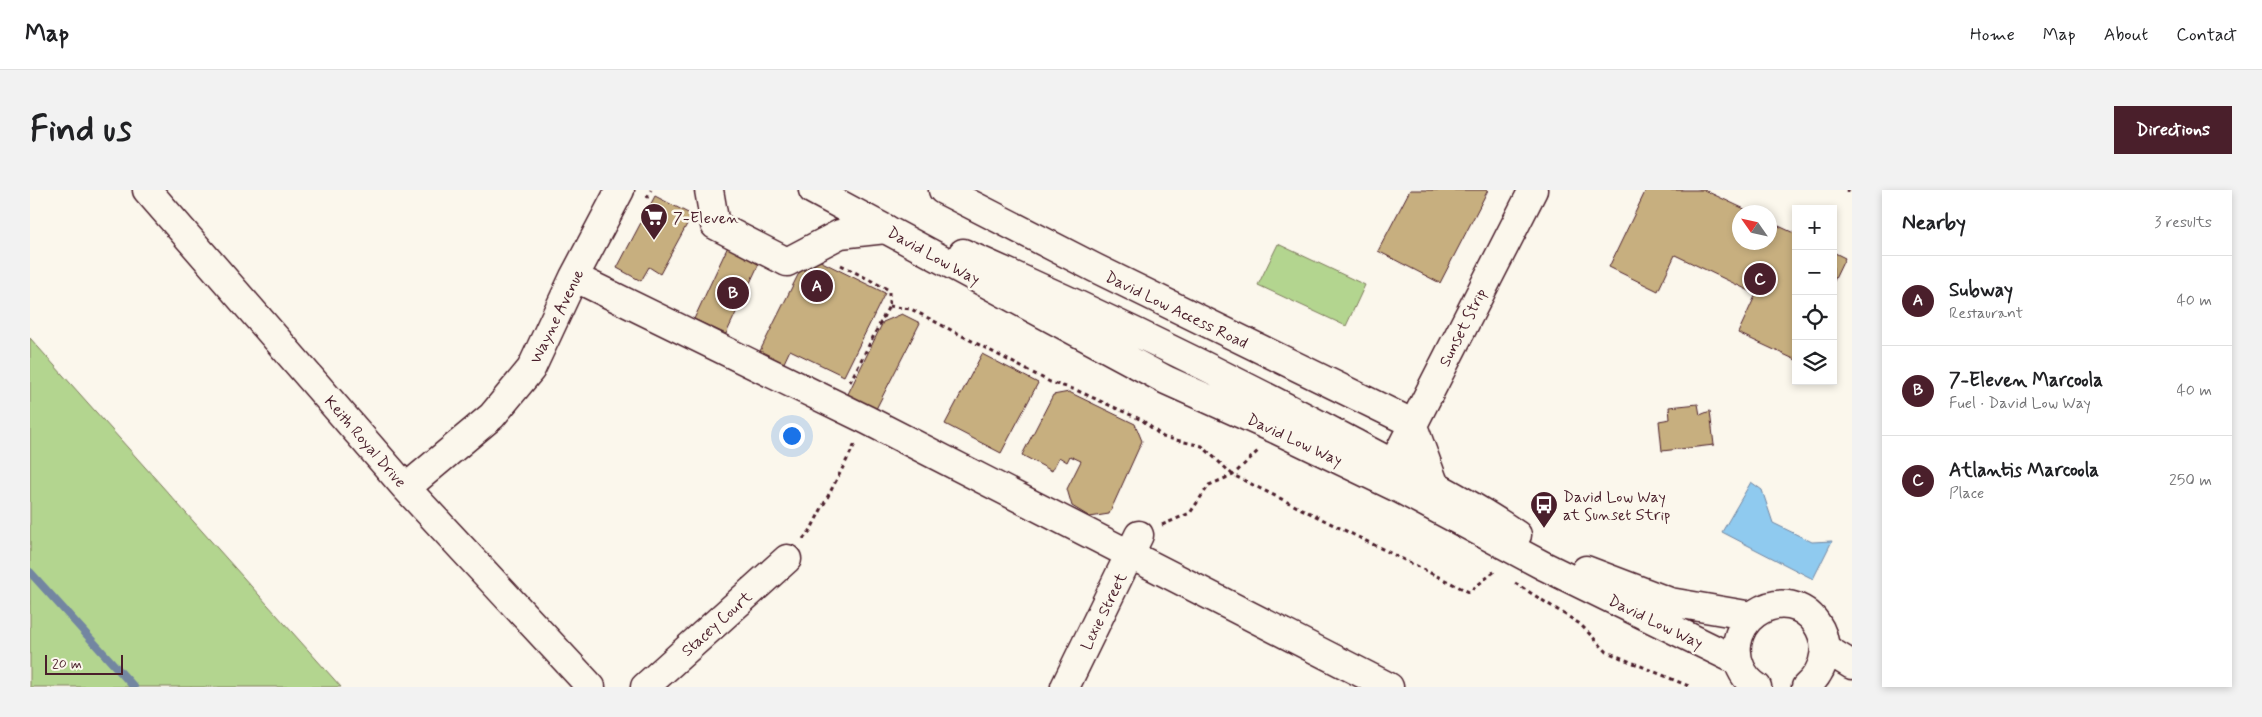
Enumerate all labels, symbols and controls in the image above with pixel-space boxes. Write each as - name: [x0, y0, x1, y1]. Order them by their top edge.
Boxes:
- text: Map: [25, 19, 69, 50]
- text: Home: [1970, 23, 2015, 47]
- text: Map: [2043, 23, 2076, 47]
- text: About: [2104, 23, 2148, 47]
- text: Contact: [2176, 23, 2237, 47]
- button: Directions: [2114, 106, 2232, 154]
- text: Find us: [30, 107, 132, 153]
- supermarket icon: 7-Eleven: [639, 202, 669, 241]
- north arrow: [1732, 205, 1777, 250]
- map controls: [1792, 205, 1837, 385]
- button: +: [1792, 205, 1837, 250]
- place label: 7-Eleven: [673, 208, 739, 229]
- text: Nearby: [1902, 209, 1966, 237]
- text: 3 results: [2154, 212, 2212, 233]
- street label: David Low Way: [883, 222, 983, 290]
- button: −: [1792, 250, 1837, 295]
- pin: C: [1744, 260, 1776, 298]
- street label: Wayne Avenue: [525, 266, 589, 367]
- pin: A: [801, 267, 833, 305]
- street label: David Low Access Road: [1102, 267, 1251, 354]
- pin: B: [717, 274, 749, 312]
- text: Subway: [1949, 278, 2013, 303]
- street label: Sunset Strip: [1435, 285, 1492, 370]
- text: A: [1913, 290, 1923, 311]
- text: 40 m: [2176, 290, 2212, 311]
- button: locate: [1792, 295, 1837, 340]
- text: Restaurant: [1949, 303, 2023, 324]
- button: layers: [1792, 340, 1837, 385]
- text: 7-Eleven Marcoola: [1949, 368, 2103, 393]
- text: B: [1913, 380, 1923, 401]
- text: 40 m: [2176, 380, 2212, 401]
- street label: Keith Royal Drive: [319, 392, 411, 492]
- text: Fuel · David Low Way: [1949, 393, 2091, 414]
- street label: David Low Way: [1243, 409, 1345, 472]
- your location: [779, 423, 805, 449]
- text: Atlantis Marcoola: [1949, 458, 2099, 483]
- text: C: [1912, 470, 1924, 491]
- text: 250 m: [2169, 470, 2212, 491]
- text: Place: [1949, 483, 1984, 504]
- place label: David Low Way at Sunset Strip: [1563, 487, 1670, 526]
- bus stop icon: David Low Way at Sunset Strip: [1529, 490, 1559, 529]
- street label: Lexie Street: [1077, 569, 1132, 654]
- street label: Stacey Court: [677, 586, 757, 661]
- street label: David Low Way: [1605, 590, 1706, 654]
- scale bar: [45, 652, 122, 675]
- text: 20 m: [52, 655, 82, 673]

